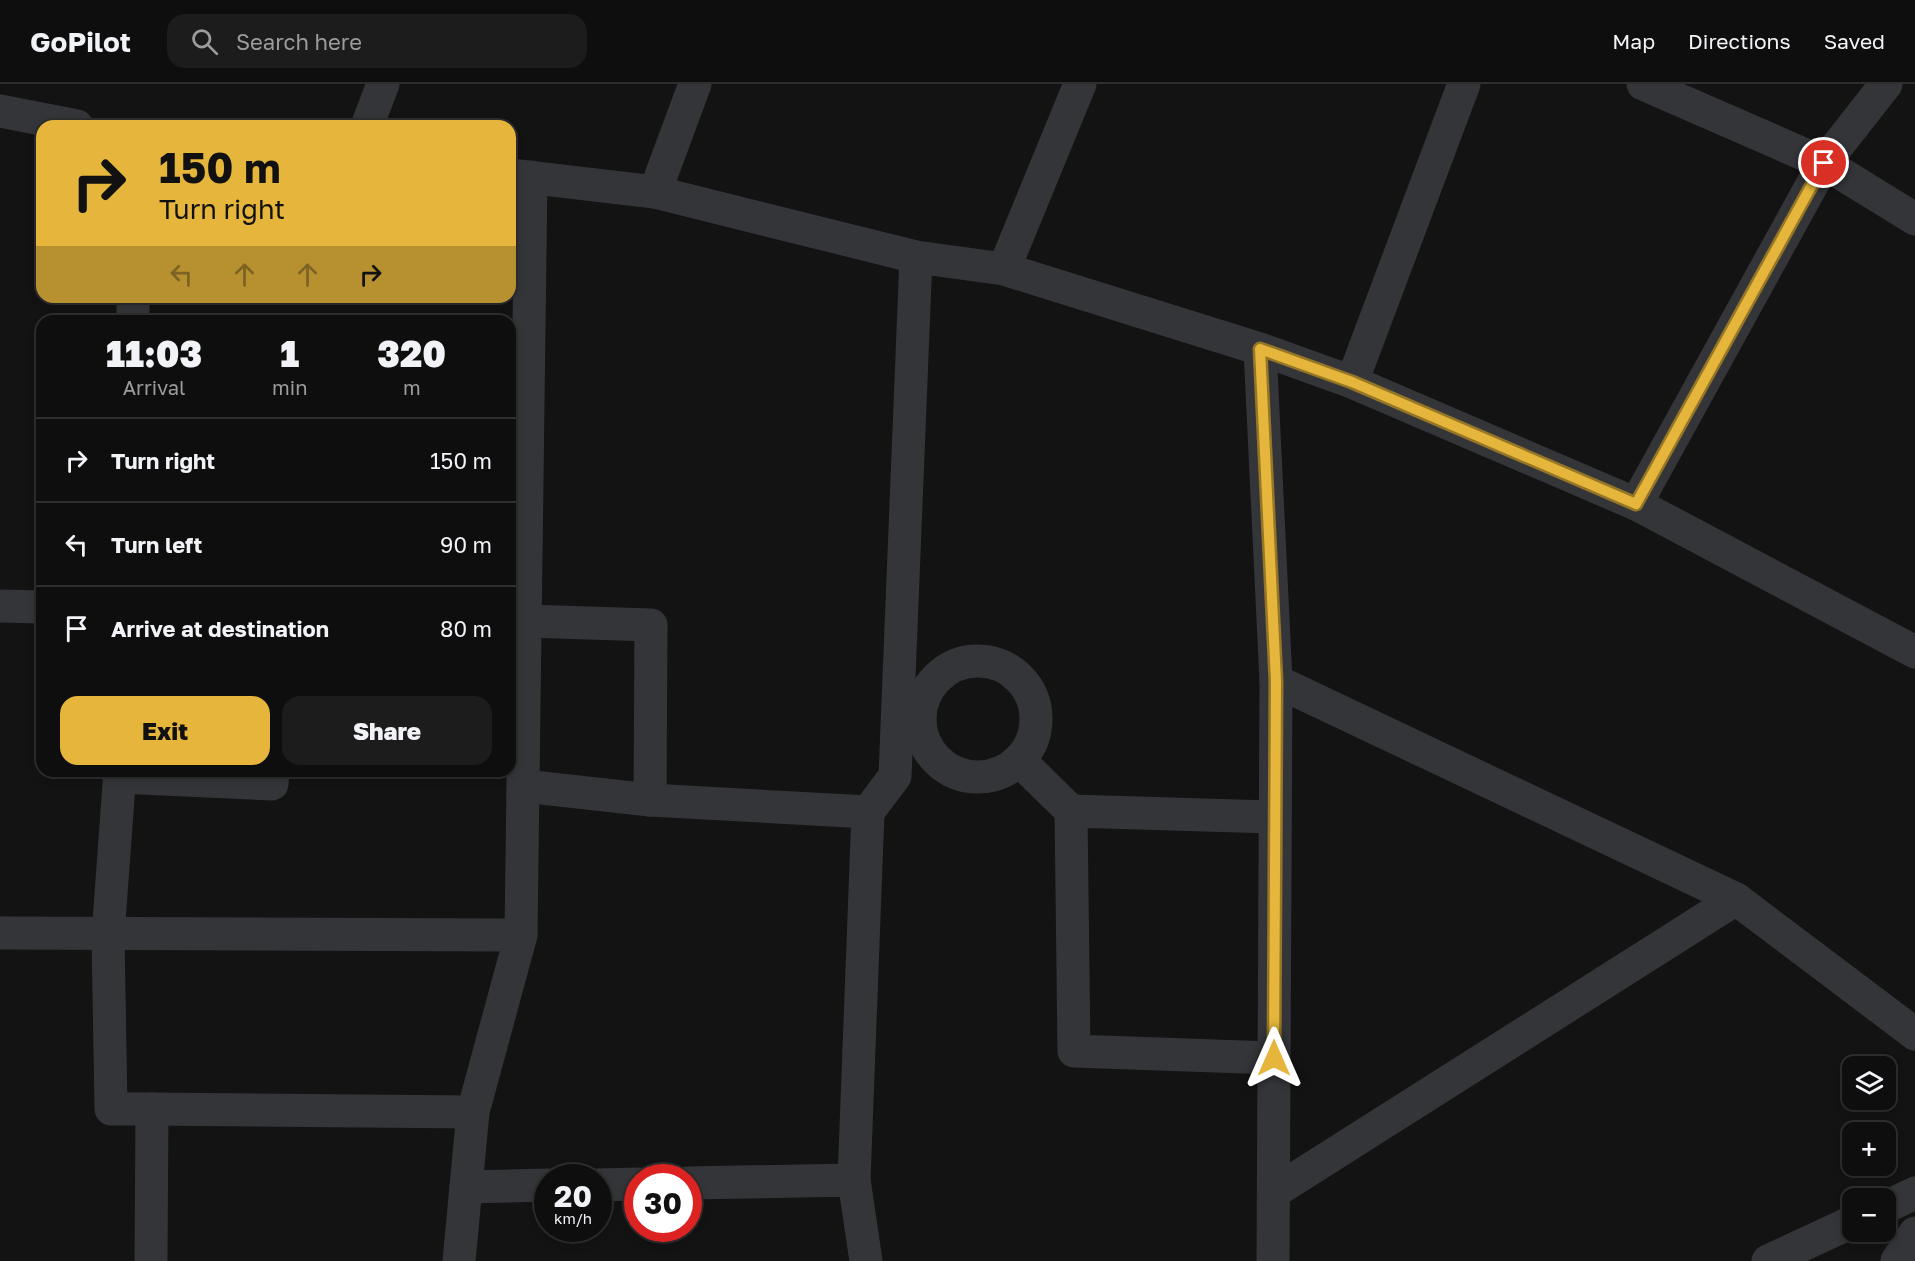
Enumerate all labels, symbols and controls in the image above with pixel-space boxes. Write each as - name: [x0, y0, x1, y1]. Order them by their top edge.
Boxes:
- search box: [167, 14, 587, 68]
- text: GoPilot: [30, 25, 131, 58]
- icon: search: [188, 25, 221, 58]
- text: Search here: [236, 28, 362, 55]
- text: Map: [1612, 28, 1655, 54]
- text: Directions: [1688, 28, 1791, 54]
- text: Saved: [1824, 28, 1885, 54]
- pin: [1798, 137, 1849, 188]
- text: 150 m: [159, 142, 281, 192]
- icon: right: [60, 144, 138, 222]
- icon: arrive: [1807, 146, 1840, 179]
- text: Turn right: [159, 193, 285, 225]
- icon: left: [165, 258, 198, 291]
- icon: ahead: [228, 258, 261, 291]
- icon: ahead: [291, 258, 324, 291]
- icon: right: [354, 258, 387, 291]
- text: 11:03: [106, 332, 202, 375]
- text: 1: [280, 332, 299, 375]
- text: 320: [377, 332, 446, 375]
- text: Arrival: [123, 375, 185, 399]
- text: min: [272, 375, 307, 399]
- text: m: [403, 375, 421, 399]
- icon: right: [60, 444, 93, 477]
- text: Turn right: [111, 447, 215, 474]
- text: 150 m: [430, 447, 492, 474]
- icon: left: [60, 528, 93, 561]
- text: Turn left: [111, 531, 202, 558]
- text: 90 m: [440, 531, 492, 558]
- icon: arrive: [60, 612, 93, 645]
- text: Arrive at destination: [111, 615, 329, 642]
- text: 80 m: [440, 615, 492, 642]
- button: Exit: [60, 696, 270, 765]
- button: Share: [282, 696, 492, 765]
- position arrow: [1242, 1026, 1306, 1090]
- map controls: [1842, 1056, 1896, 1242]
- button: layers: [1842, 1056, 1896, 1110]
- button: +: [1842, 1122, 1896, 1176]
- speed limit sign: 30: [624, 1164, 702, 1242]
- text: 20: [554, 1178, 592, 1214]
- button: −: [1842, 1188, 1896, 1242]
- text: km/h: [554, 1209, 592, 1227]

